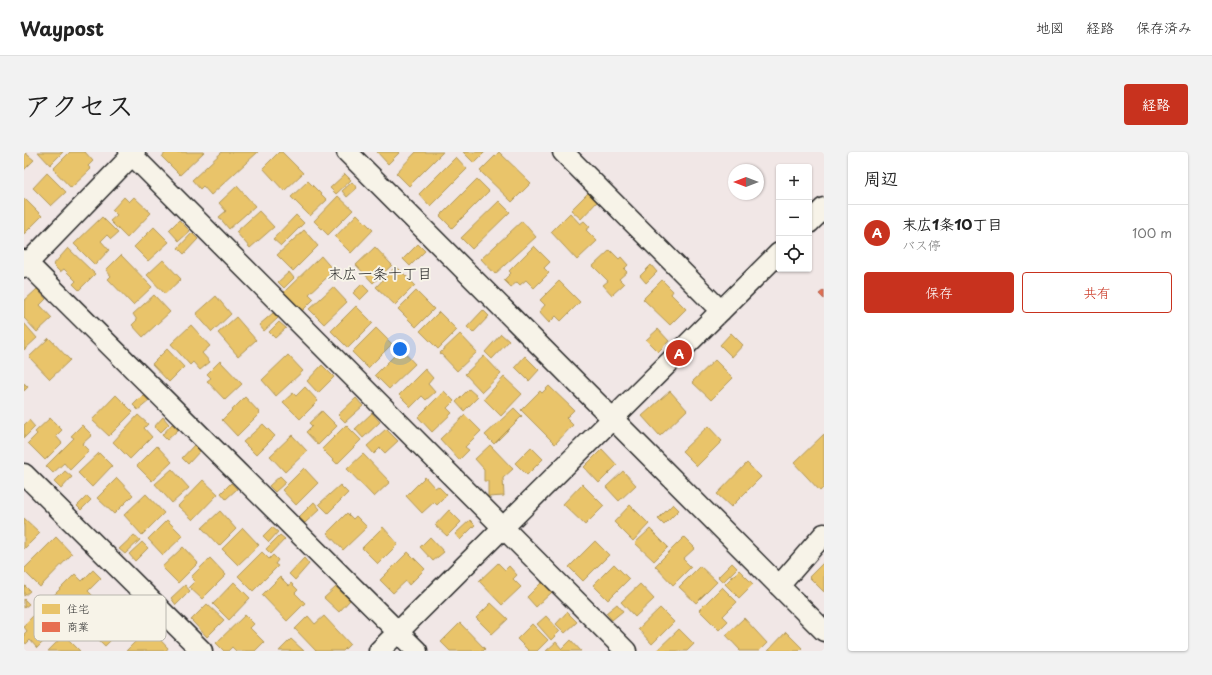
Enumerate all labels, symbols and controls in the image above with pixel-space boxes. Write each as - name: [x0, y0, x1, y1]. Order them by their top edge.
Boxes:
- text: Waypost: [20, 14, 104, 42]
- text: 地図: [1036, 17, 1064, 38]
- text: 経路: [1086, 17, 1114, 38]
- text: 保存済み: [1136, 17, 1192, 38]
- text: アクセス: [24, 83, 134, 126]
- button: 経路: [1124, 84, 1188, 125]
- north arrow: [728, 164, 764, 200]
- map controls: [776, 164, 812, 272]
- button: +: [776, 164, 812, 200]
- text: 周辺: [864, 165, 898, 191]
- button: −: [776, 200, 812, 236]
- text: 末広1条10丁目: [902, 212, 1002, 235]
- text: A: [872, 223, 882, 242]
- text: 100 m: [1132, 223, 1172, 242]
- text: バス停: [902, 235, 941, 254]
- button: locate: [776, 236, 812, 272]
- district label: 末広一条十丁目: [327, 261, 433, 284]
- button: 保存: [864, 272, 1014, 313]
- button: 共有: [1022, 272, 1172, 313]
- pin: A: [666, 338, 692, 368]
- your location: [390, 339, 410, 359]
- legend: [34, 595, 166, 641]
- text: 住宅: [67, 600, 89, 617]
- text: 商業: [67, 618, 89, 635]

